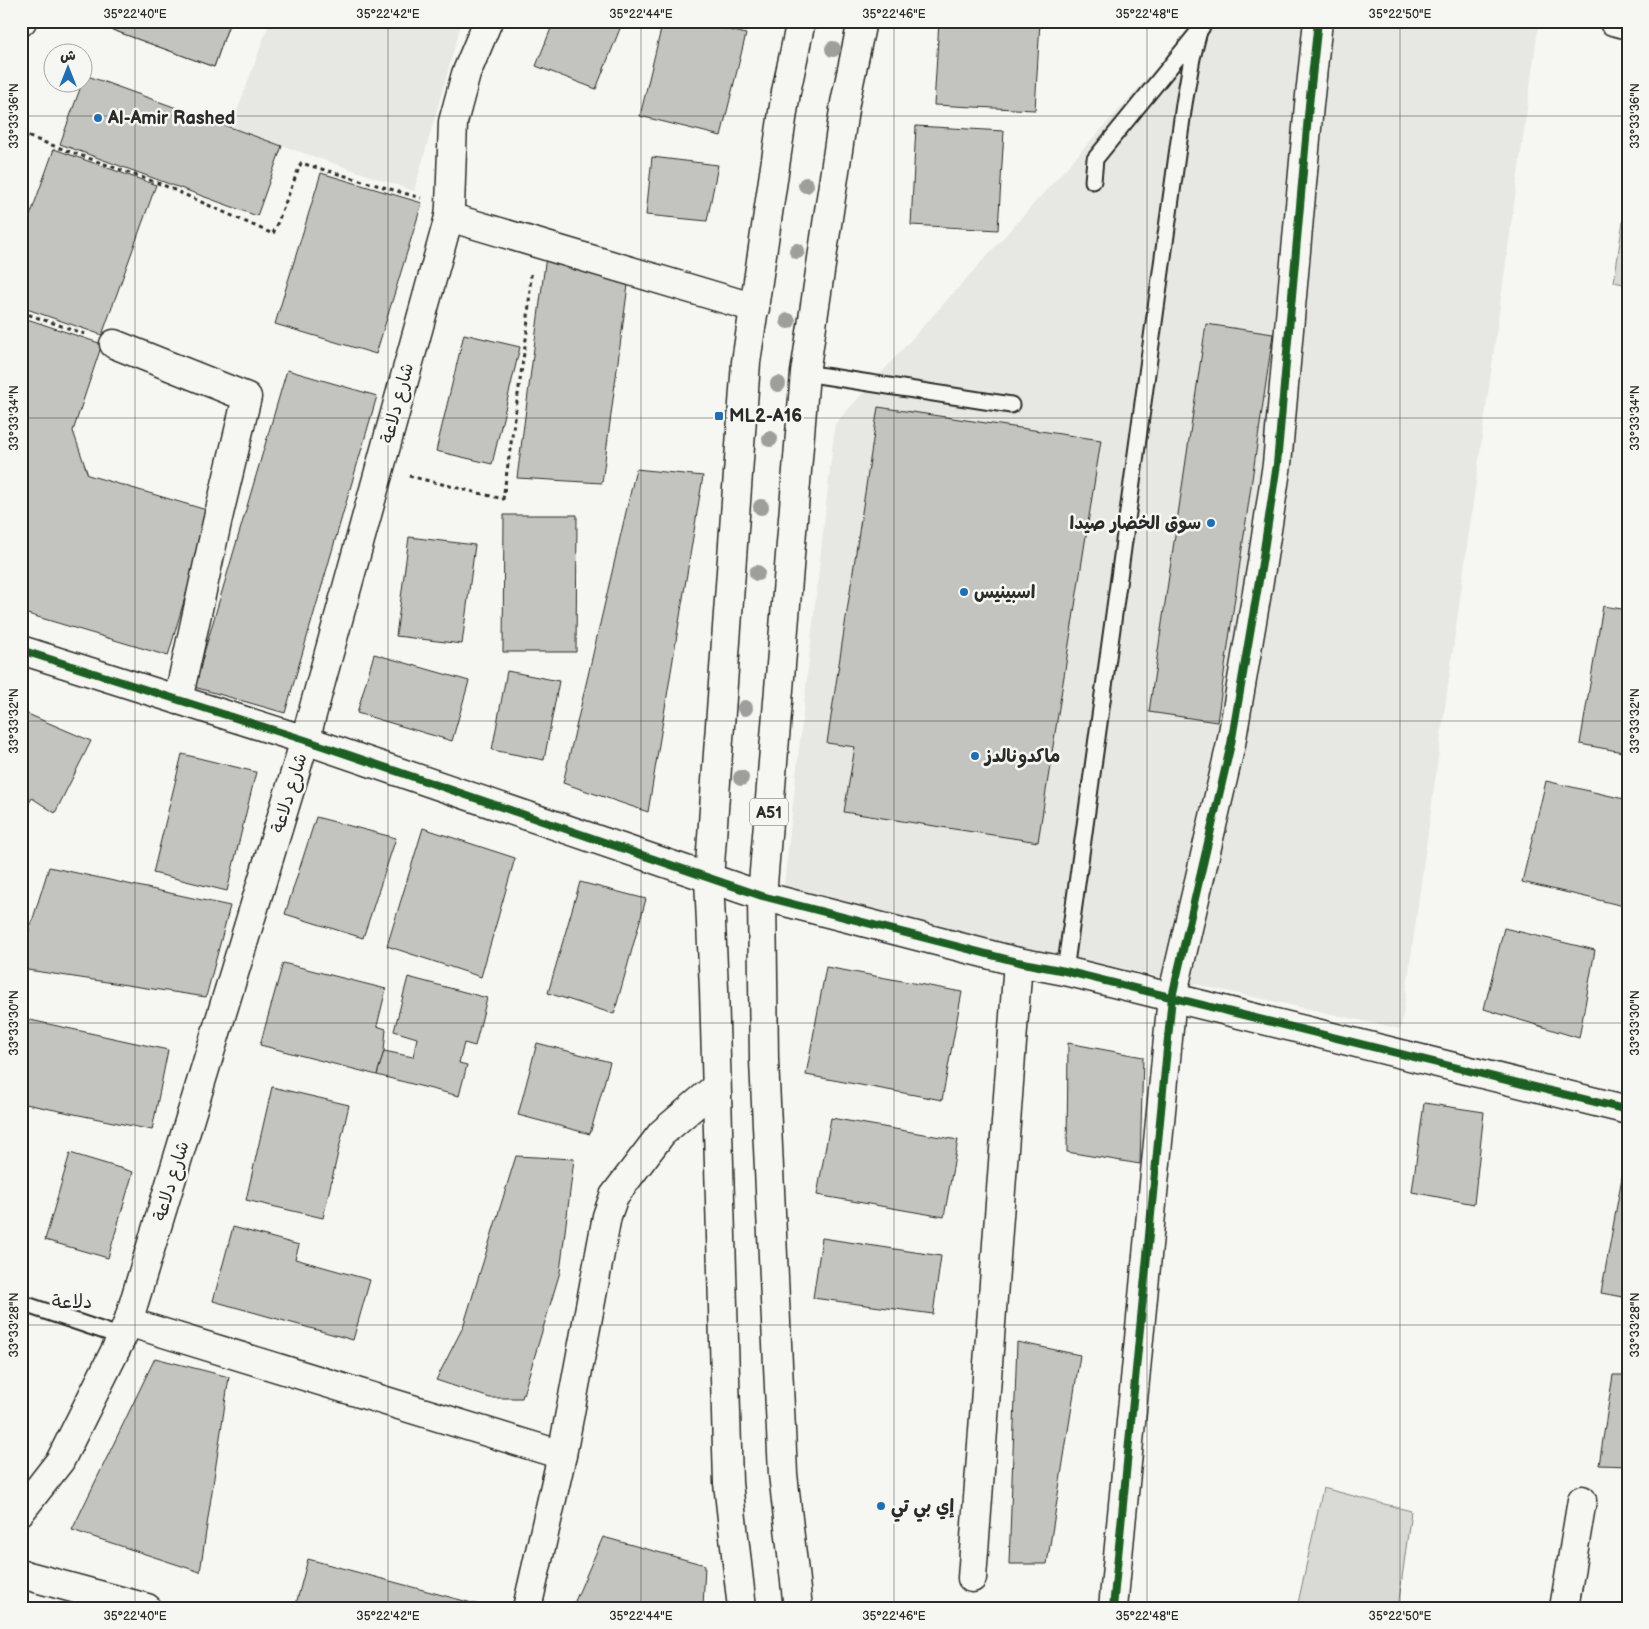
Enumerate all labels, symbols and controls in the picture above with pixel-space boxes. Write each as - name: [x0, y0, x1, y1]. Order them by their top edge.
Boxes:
- text: 35°22'40"E: [103, 7, 167, 22]
- text: 35°22'42"E: [356, 7, 420, 22]
- text: 35°22'44"E: [609, 7, 673, 22]
- text: 35°22'46"E: [862, 7, 926, 22]
- text: 35°22'48"E: [1115, 7, 1179, 22]
- text: 35°22'50"E: [1369, 7, 1431, 22]
- north arrow: [42, 42, 92, 92]
- text: ش: [60, 47, 76, 64]
- text: 33°33'36"N: [7, 83, 22, 149]
- text: 33°33'36"N: [1628, 83, 1643, 149]
- place label: Al-Amir Rashed: [107, 108, 235, 129]
- marker: Al-Amir Rashed: [92, 112, 104, 124]
- street label: شارع دلاعة: [377, 361, 419, 446]
- text: 33°33'34"N: [7, 385, 22, 451]
- text: 33°33'34"N: [1628, 385, 1643, 451]
- place label: ML2-A16: [729, 406, 802, 427]
- marker: ML2-A16: [713, 410, 725, 422]
- place label: سوق الخضار صيدا: [1070, 513, 1201, 534]
- marker: سوق الخضار صيدا: [1205, 517, 1217, 529]
- place label: اسبينيس: [974, 582, 1035, 603]
- marker: اسبينيس: [958, 586, 970, 598]
- text: 33°33'32"N: [7, 688, 22, 754]
- text: 33°33'32"N: [1628, 688, 1643, 754]
- place label: ماكدونالدز: [983, 746, 1060, 768]
- marker: ماكدونالدز: [969, 750, 981, 762]
- street label: شارع دلاعة: [267, 751, 313, 836]
- road number: A51: [750, 799, 788, 826]
- text: 33°33'30"N: [7, 990, 22, 1056]
- text: 33°33'30"N: [1628, 990, 1643, 1056]
- street label: شارع دلاعة: [149, 1139, 195, 1224]
- district label: دلاعة: [52, 1291, 92, 1314]
- text: 33°33'28"N: [7, 1292, 22, 1358]
- text: 33°33'28"N: [1628, 1292, 1643, 1358]
- place label: إي بي تي: [891, 1496, 955, 1522]
- marker: إي بي تي: [875, 1500, 887, 1512]
- text: 35°22'40"E: [103, 1609, 167, 1624]
- text: 35°22'42"E: [356, 1609, 420, 1624]
- text: 35°22'44"E: [609, 1609, 673, 1624]
- text: 35°22'46"E: [862, 1609, 926, 1624]
- text: 35°22'48"E: [1115, 1609, 1179, 1624]
- text: 35°22'50"E: [1369, 1609, 1431, 1624]

